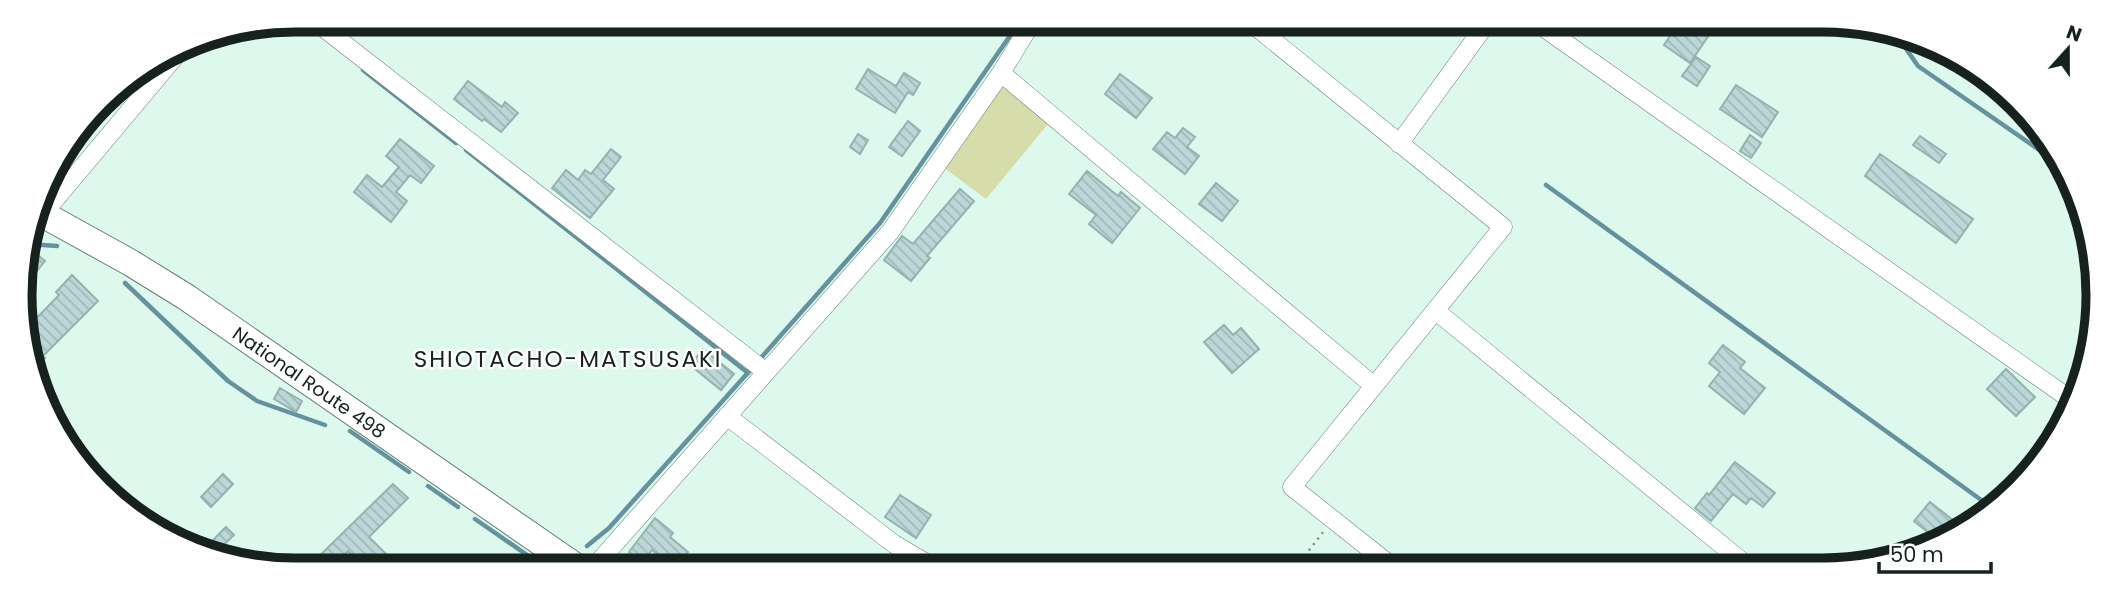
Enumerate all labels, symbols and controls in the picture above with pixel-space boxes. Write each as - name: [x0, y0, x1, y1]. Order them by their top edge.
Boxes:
- north arrow: [2033, 14, 2103, 84]
- text: N: [2062, 18, 2085, 49]
- street label: National Route 498: [227, 320, 391, 445]
- district label: SHIOTACHO-MATSUSAKI: [414, 343, 722, 375]
- scale bar: [1879, 530, 1991, 574]
- text: 50 m: [1890, 540, 1944, 569]

